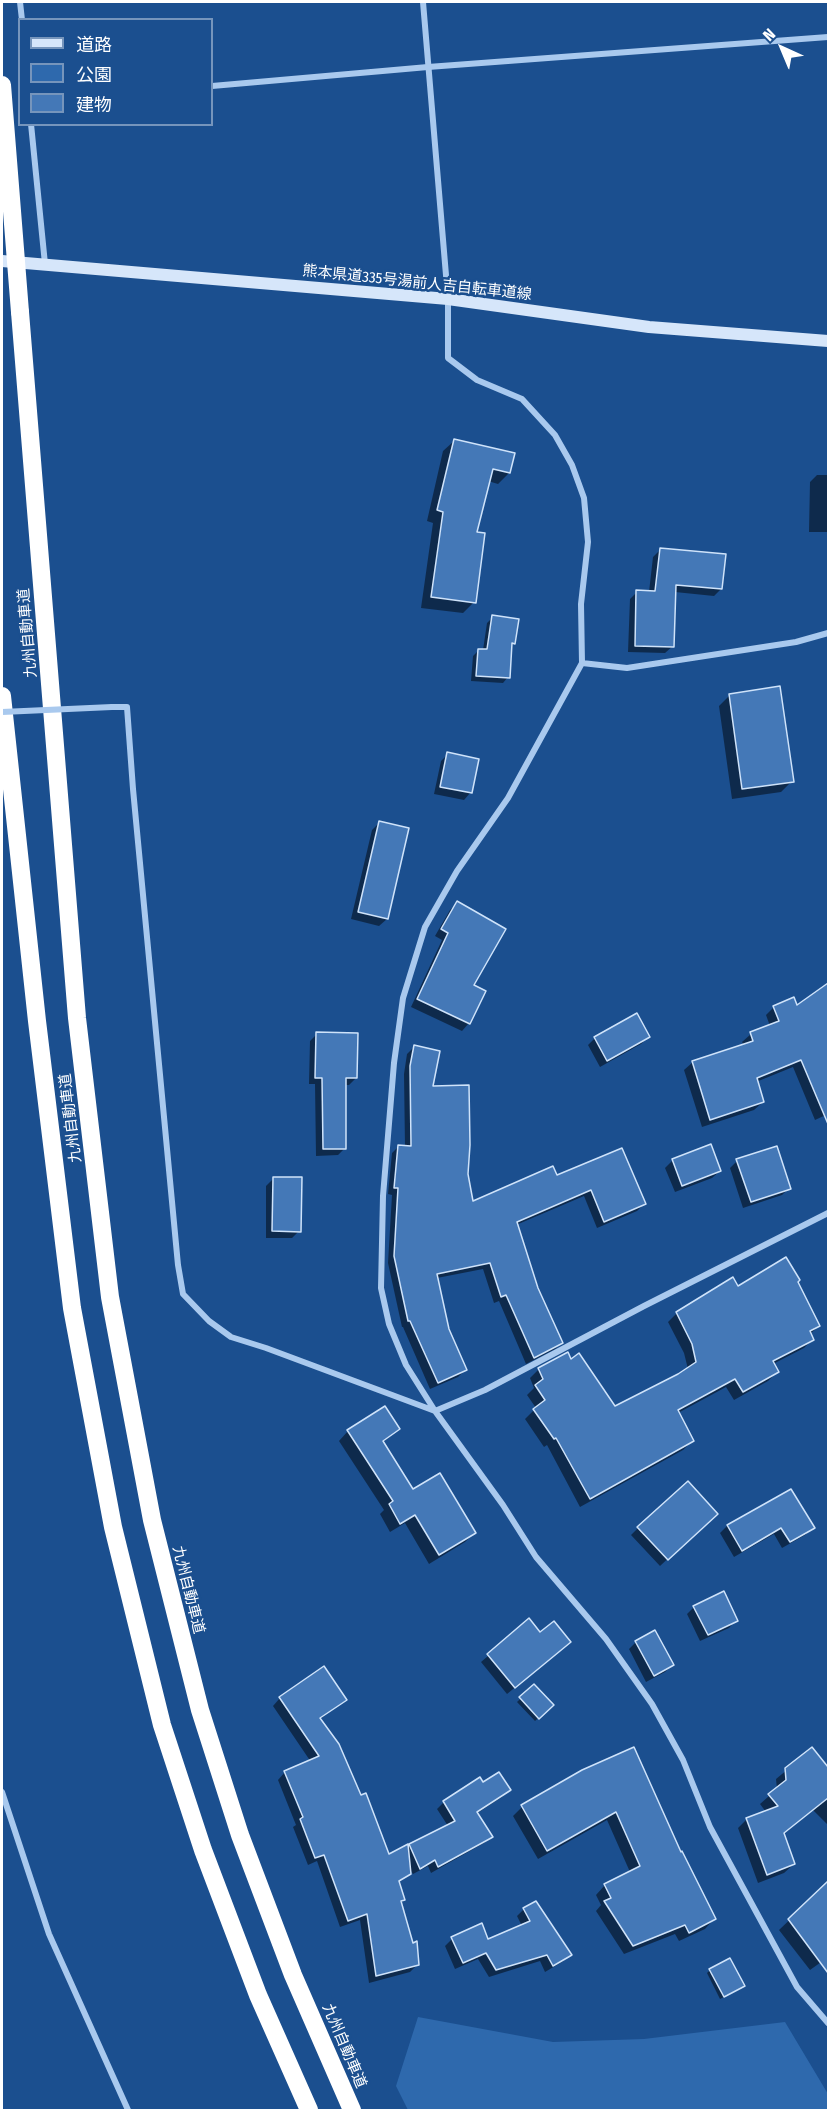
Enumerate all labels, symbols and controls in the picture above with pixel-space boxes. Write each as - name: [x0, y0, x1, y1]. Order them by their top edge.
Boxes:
- legend: [18, 18, 213, 126]
- north arrow: [752, 18, 812, 78]
- text: N: [759, 25, 779, 45]
- text: 道路: [76, 34, 112, 56]
- text: 公園: [76, 64, 112, 86]
- text: 建物: [76, 94, 112, 116]
- street label: 熊本県道335号湯前人吉自転車道線: [301, 262, 533, 304]
- street label: 九州自動車道: [15, 587, 41, 679]
- street label: 九州自動車道: [57, 1072, 85, 1164]
- street label: 九州自動車道: [168, 1544, 208, 1636]
- street label: 九州自動車道: [318, 2001, 370, 2091]

